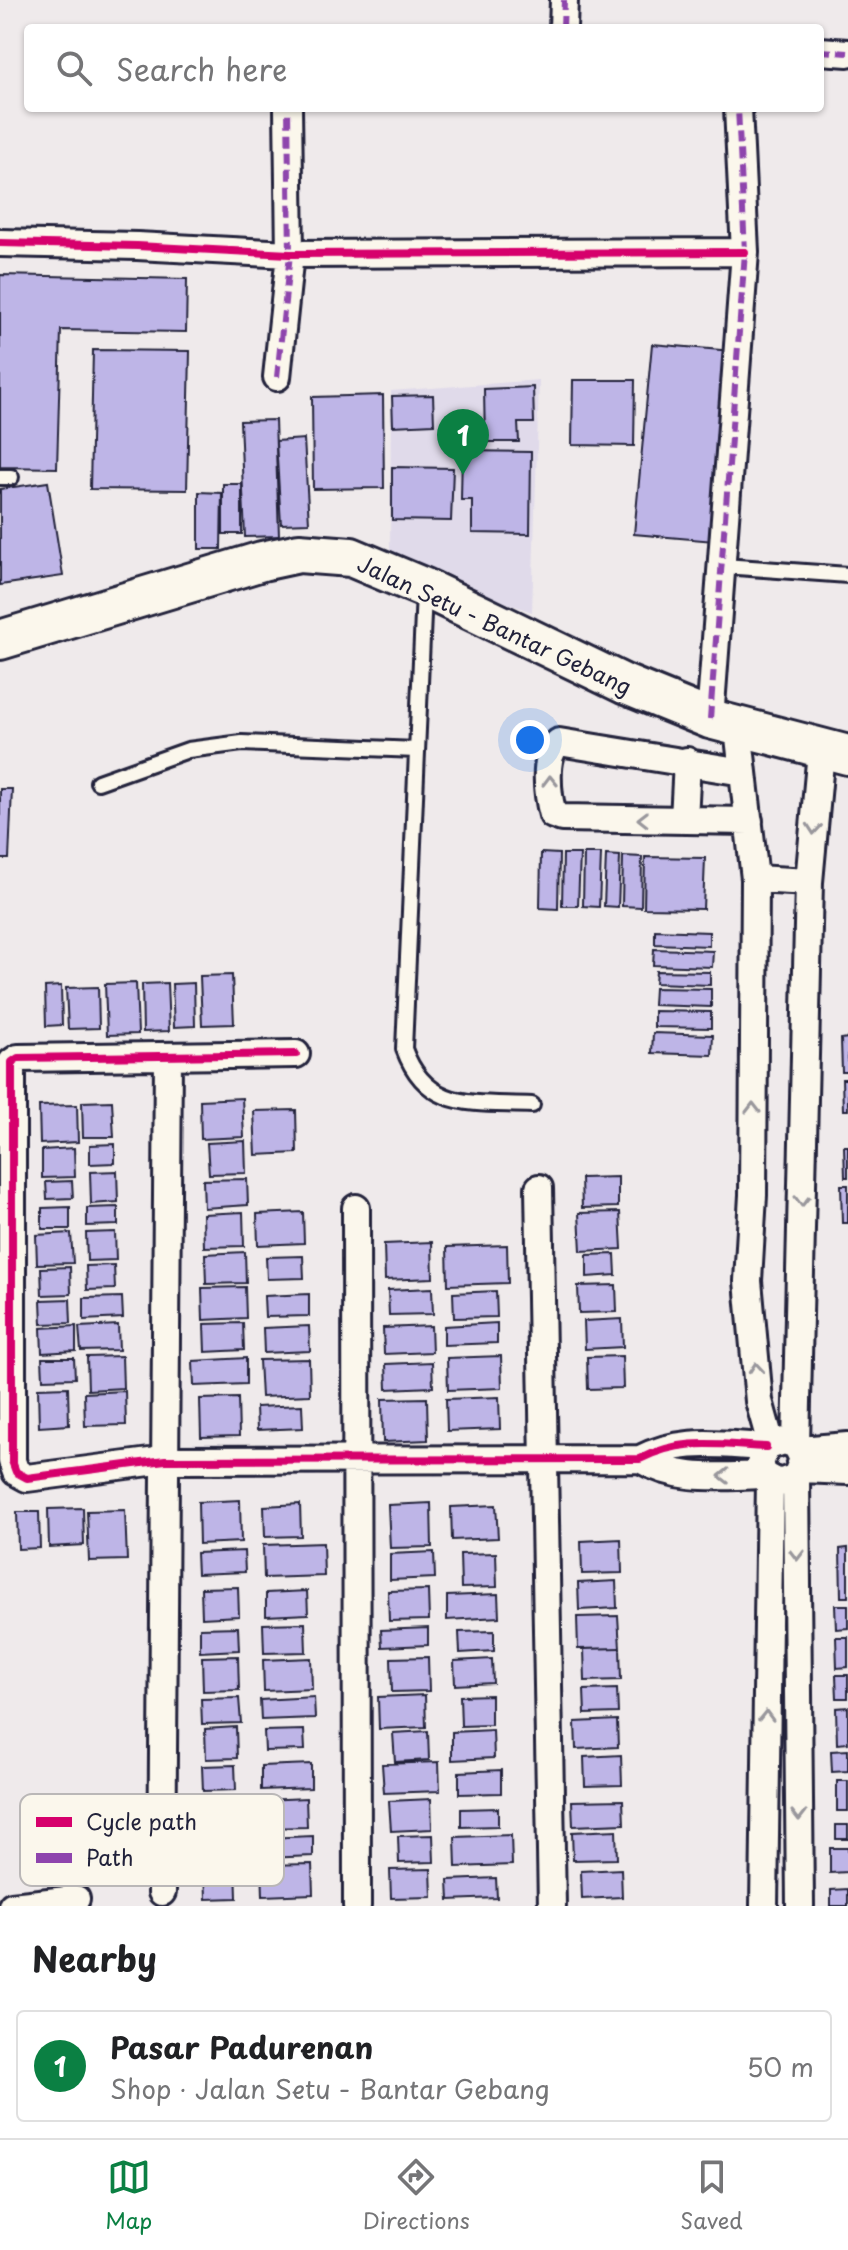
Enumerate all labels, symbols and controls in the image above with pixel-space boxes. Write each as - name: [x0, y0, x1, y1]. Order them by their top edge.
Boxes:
- search box: [24, 24, 824, 112]
- icon: search: [52, 46, 96, 90]
- text: Search here: [116, 46, 288, 91]
- pin: 1: [437, 409, 489, 475]
- street label: Jalan Setu - Bantar Gebang: [353, 546, 637, 702]
- your location: [510, 720, 550, 760]
- one-way arrow: [541, 774, 558, 787]
- one-way arrow: [636, 811, 649, 828]
- one-way arrow: [805, 823, 822, 836]
- one-way arrow: [744, 1101, 762, 1114]
- one-way arrow: [794, 1195, 811, 1208]
- one-way arrow: [748, 1361, 765, 1374]
- one-way arrow: [717, 1467, 730, 1484]
- one-way arrow: [788, 1549, 806, 1562]
- one-way arrow: [757, 1709, 775, 1722]
- legend: [20, 1794, 284, 1886]
- text: Cycle path: [86, 1804, 197, 1837]
- one-way arrow: [790, 1809, 808, 1822]
- text: Path: [86, 1840, 134, 1873]
- text: Nearby: [32, 1932, 157, 1984]
- text: Pasar Padurenan: [110, 2024, 373, 2069]
- text: 1: [54, 2047, 66, 2086]
- text: 50 m: [747, 2047, 814, 2086]
- text: Shop · Jalan Setu - Bantar Gebang: [110, 2069, 550, 2108]
- tab: Map: [105, 2155, 152, 2236]
- tab: Directions: [363, 2155, 470, 2236]
- tab: Saved: [680, 2155, 743, 2236]

